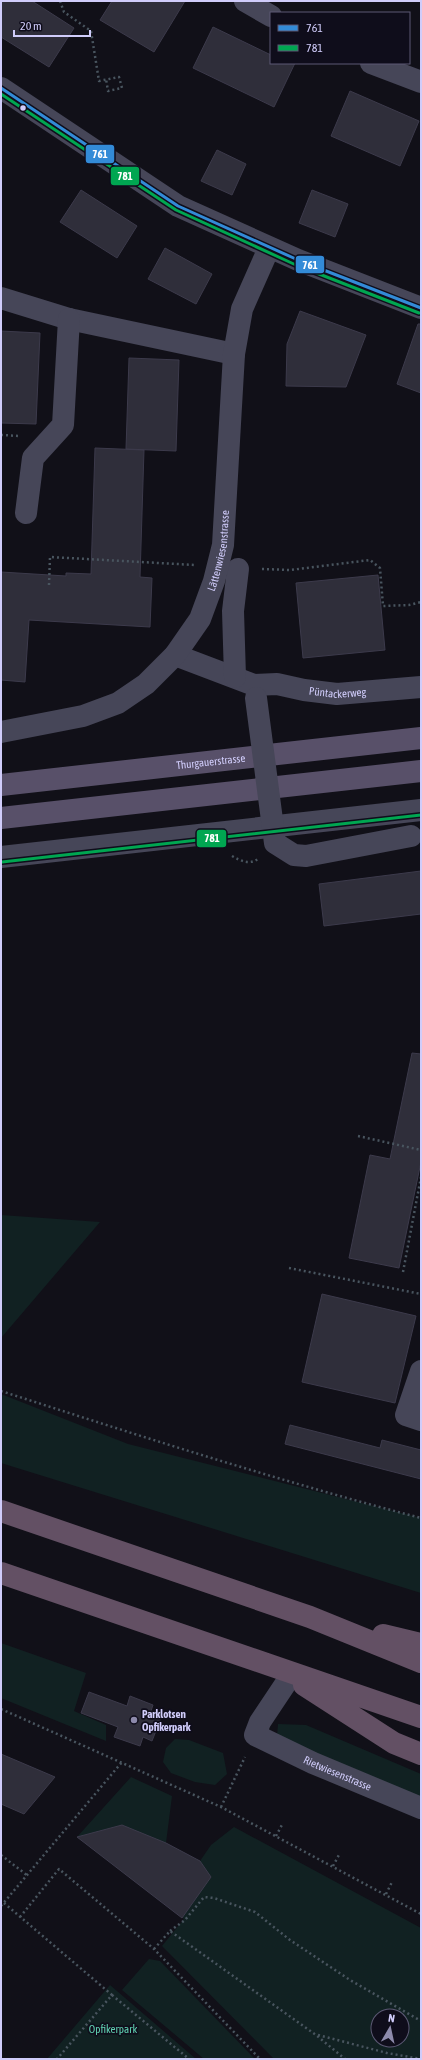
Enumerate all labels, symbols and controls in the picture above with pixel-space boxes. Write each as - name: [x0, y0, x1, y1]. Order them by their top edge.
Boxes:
- scale bar: [14, 12, 90, 38]
- legend: [270, 12, 410, 64]
- text: 20 m: [20, 19, 42, 33]
- text: 761: [306, 21, 323, 35]
- text: 781: [306, 41, 323, 55]
- unlabelled marker: [18, 103, 28, 113]
- line badge: 761: [85, 144, 115, 164]
- text: 761: [92, 148, 108, 160]
- line badge: 781: [110, 166, 140, 186]
- text: 781: [117, 170, 133, 182]
- line badge: 761: [295, 255, 325, 274]
- text: 761: [302, 259, 318, 271]
- street label: Lättenwiesenstrasse: [205, 510, 231, 593]
- street label: Püntackerweg: [308, 685, 367, 700]
- street label: Thurgauerstrasse: [176, 752, 246, 771]
- line badge: 781: [196, 829, 227, 848]
- text: 781: [204, 832, 220, 844]
- place label: Parklotsen Opfikerpark: [142, 1708, 191, 1733]
- marker: Parklotsen Opfikerpark: [129, 1715, 139, 1725]
- street label: Rietwiesenstrasse: [302, 1753, 373, 1793]
- north arrow: [370, 2008, 410, 2048]
- text: N: [387, 2012, 396, 2025]
- park label: Opfikerpark: [89, 2023, 137, 2035]

